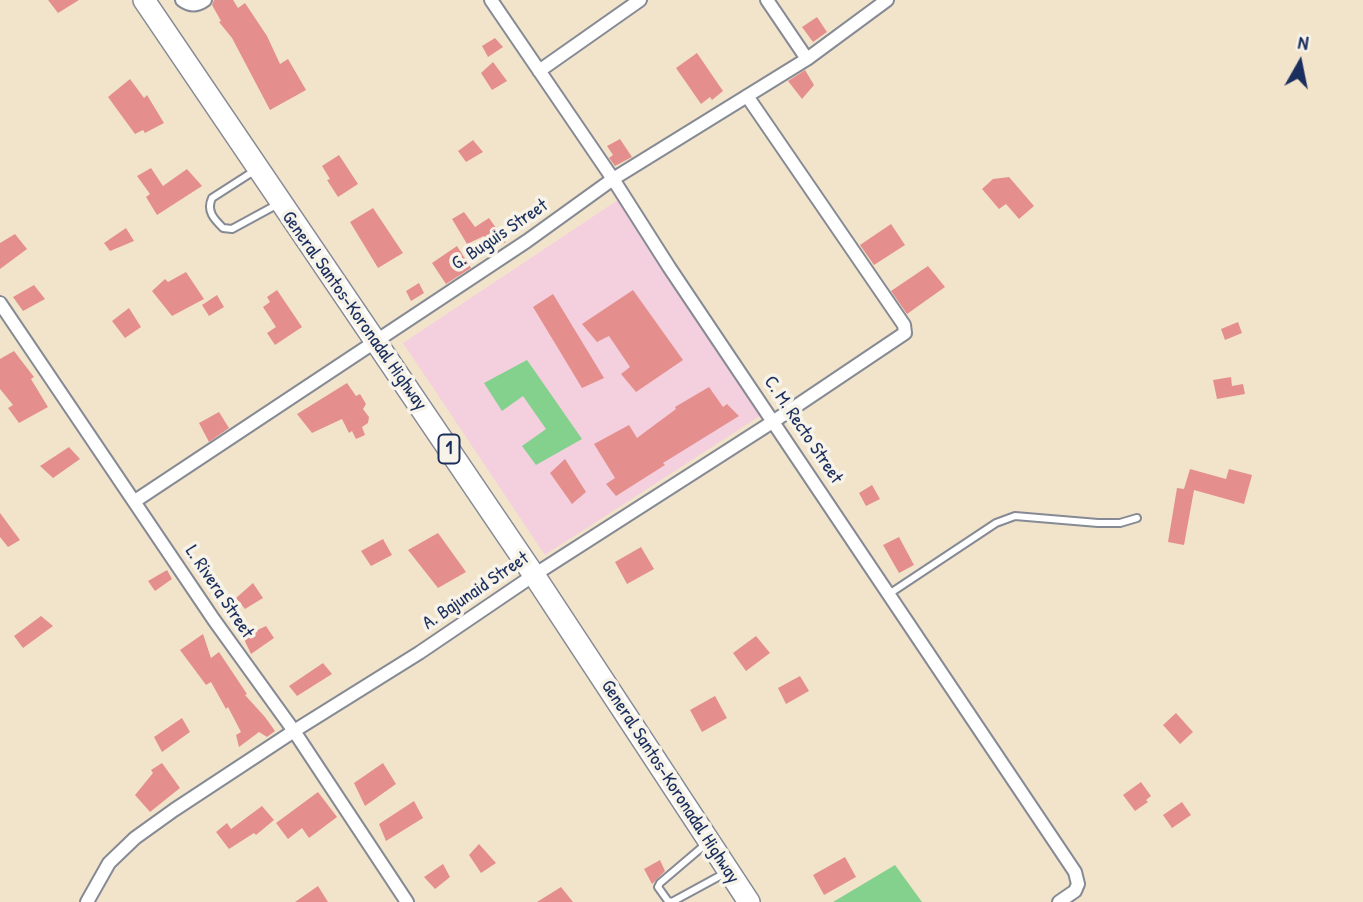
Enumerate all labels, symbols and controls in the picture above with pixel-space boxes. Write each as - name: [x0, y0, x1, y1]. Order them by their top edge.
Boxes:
- north arrow: [1265, 28, 1335, 98]
- text: N: [1296, 29, 1310, 56]
- street label: G. Buguis Street: [448, 195, 552, 275]
- street label: General Santos-Koronadal Highway: [276, 207, 432, 415]
- street label: C. M. Recto Street: [759, 372, 847, 488]
- road number: 1: [438, 434, 460, 463]
- street label: L. Rivera Street: [180, 541, 258, 643]
- street label: A. Bajunaid Street: [419, 547, 533, 635]
- street label: General Santos-Koronadal Highway: [596, 676, 744, 888]

